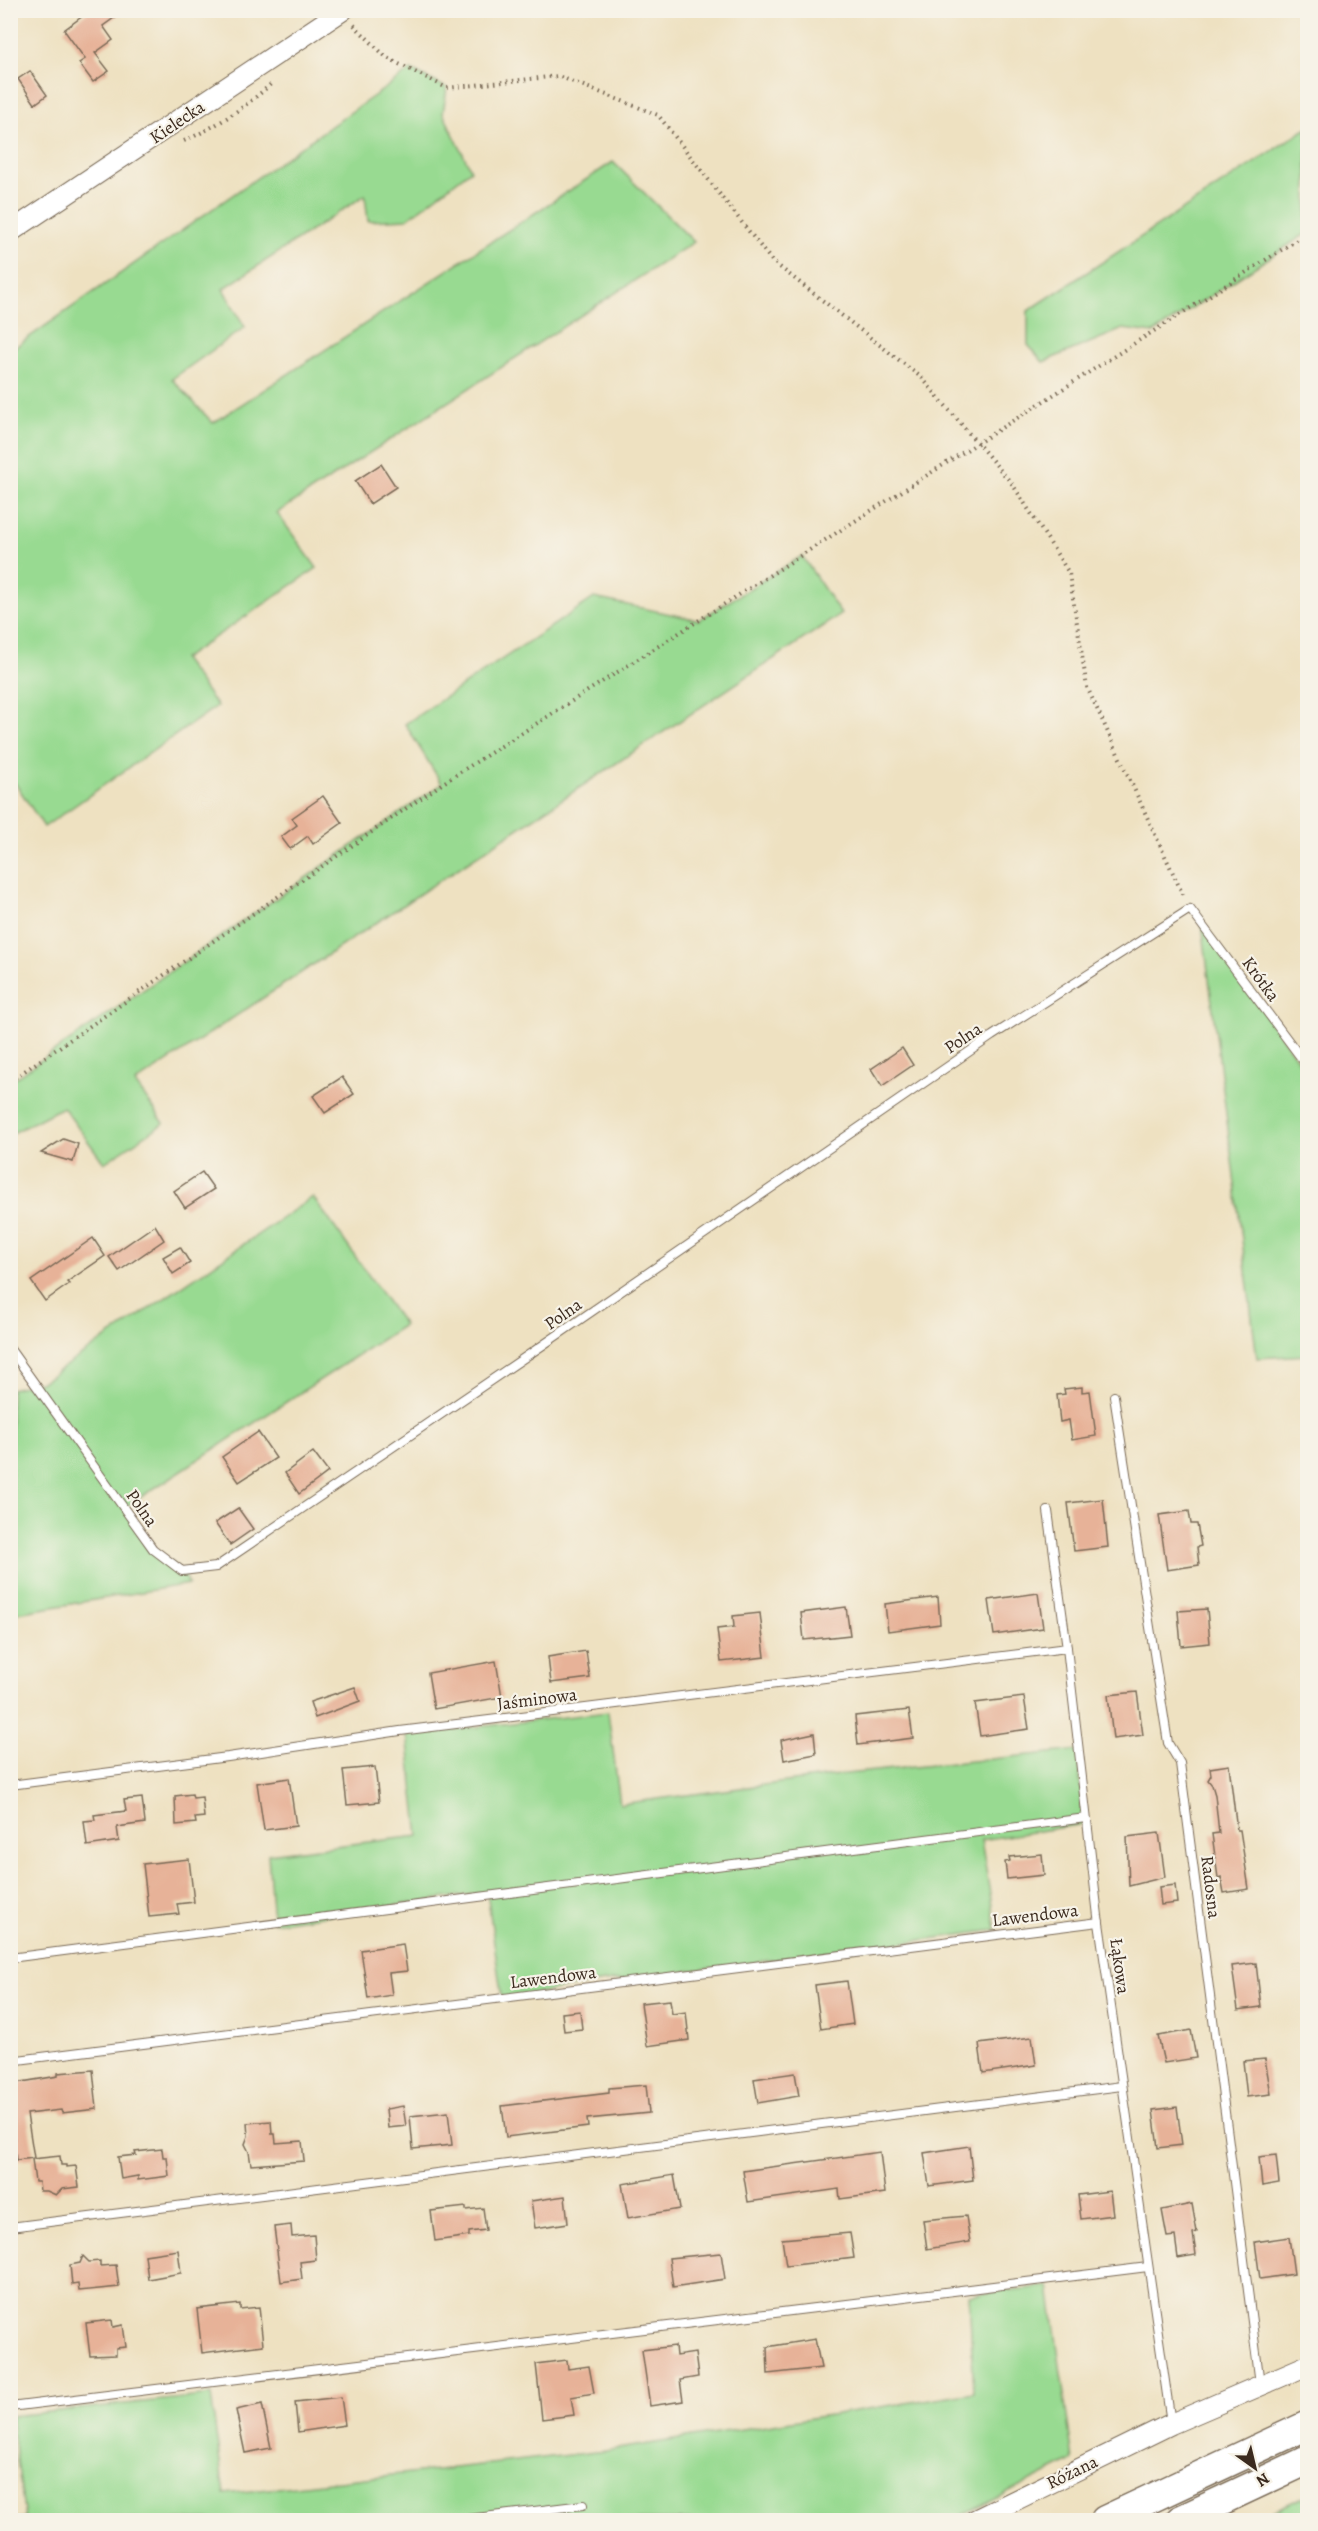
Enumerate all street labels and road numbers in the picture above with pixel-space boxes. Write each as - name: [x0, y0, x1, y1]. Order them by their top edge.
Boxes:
- street label: Kielecka: [145, 95, 210, 149]
- street label: Krótka: [1237, 952, 1286, 1007]
- street label: Polna: [939, 1016, 987, 1059]
- street label: Polna: [539, 1292, 587, 1336]
- street label: Polna: [120, 1484, 164, 1532]
- street label: Jaśminowa: [496, 1682, 579, 1716]
- street label: Radosna: [1195, 1854, 1227, 1920]
- street label: Lawendowa: [991, 1898, 1080, 1932]
- street label: Łąkowa: [1104, 1936, 1136, 1996]
- street label: Lawendowa: [509, 1960, 598, 1994]
- street label: Różana: [1042, 2449, 1102, 2495]

